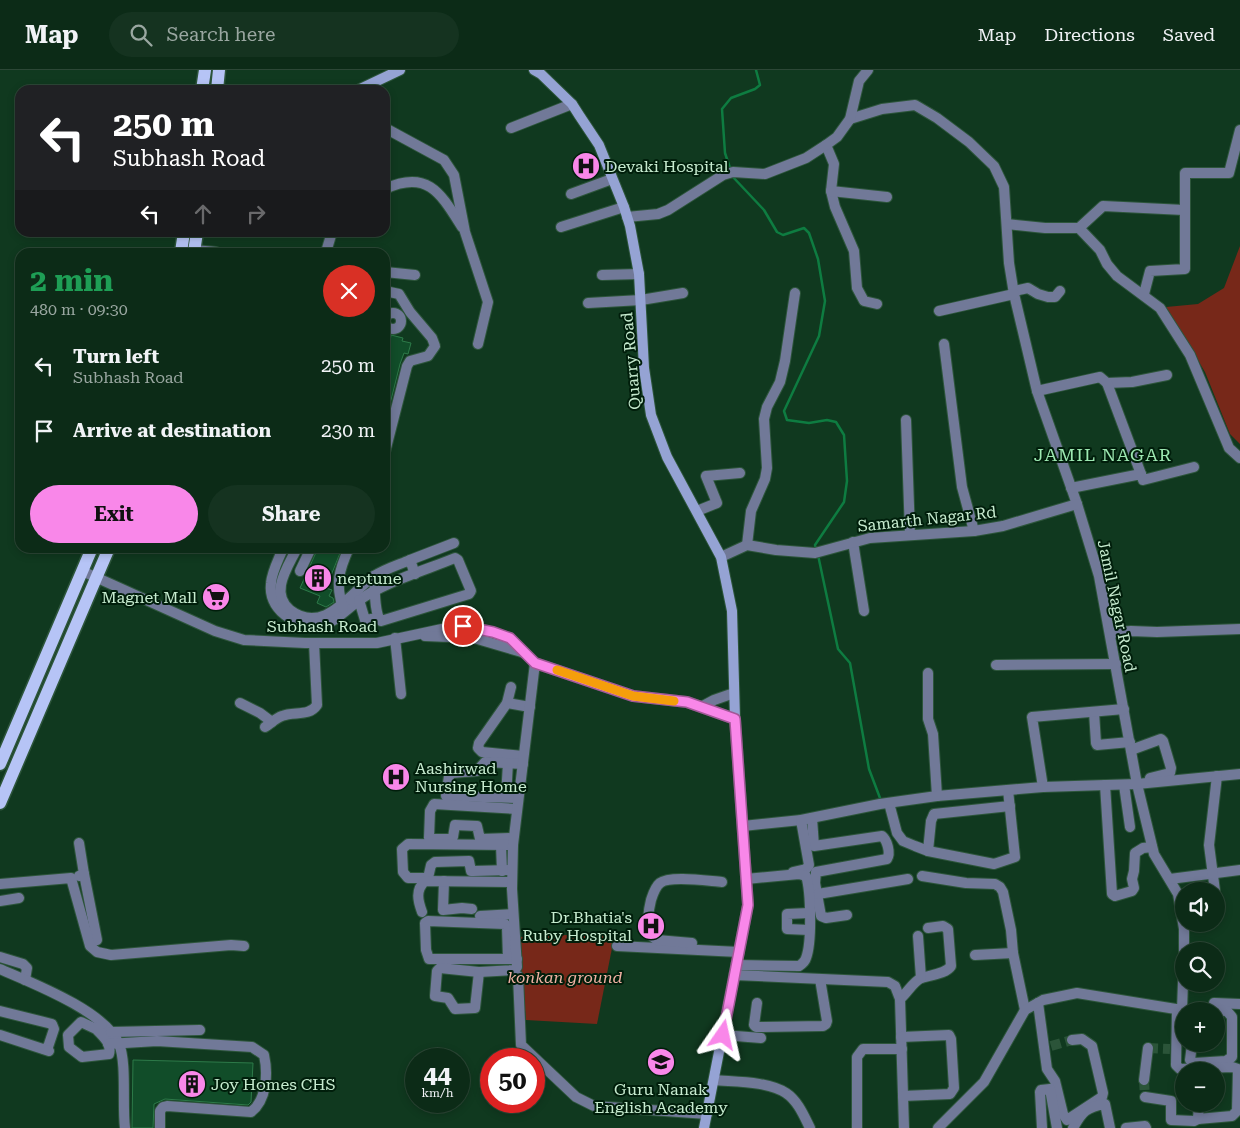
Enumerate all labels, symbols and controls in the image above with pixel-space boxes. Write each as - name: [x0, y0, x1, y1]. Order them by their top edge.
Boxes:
- search box: [109, 12, 459, 57]
- text: Map: [25, 21, 79, 49]
- icon: search: [127, 21, 155, 49]
- text: Search here: [167, 23, 275, 46]
- text: Map: [978, 24, 1016, 45]
- text: Directions: [1044, 24, 1135, 45]
- text: Saved: [1163, 24, 1215, 45]
- text: 250 m: [113, 104, 214, 145]
- icon: left: [30, 105, 95, 170]
- text: Subhash Road: [113, 146, 265, 171]
- hospital icon: Devaki Hospital: [571, 151, 601, 181]
- place label: Devaki Hospital: [605, 157, 729, 176]
- icon: left: [136, 200, 164, 228]
- icon: ahead: [189, 200, 217, 228]
- icon: right: [242, 200, 270, 228]
- text: 2 min: [30, 263, 113, 298]
- button: close: [323, 265, 375, 317]
- text: 480 m · 09:30: [30, 300, 128, 319]
- street label: Quarry Road: [617, 312, 645, 410]
- text: Turn left: [73, 345, 159, 368]
- icon: left: [30, 352, 58, 380]
- text: 250 m: [321, 354, 375, 377]
- text: Subhash Road: [73, 368, 184, 387]
- icon: arrive: [30, 417, 58, 445]
- text: Arrive at destination: [73, 419, 271, 442]
- text: 230 m: [321, 419, 375, 442]
- district label: JAMIL NAGAR: [1034, 444, 1172, 465]
- button: Exit: [30, 485, 198, 543]
- button: Share: [208, 485, 375, 543]
- street label: Samarth Nagar Rd: [857, 502, 997, 536]
- street label: Jamil Nagar Road: [1094, 538, 1140, 674]
- building icon: neptune: [303, 563, 333, 593]
- place label: neptune: [337, 569, 402, 588]
- supermarket icon: Magnet Mall: [201, 582, 231, 612]
- place label: Magnet Mall: [101, 588, 197, 607]
- pin: [442, 605, 484, 647]
- icon: arrive: [449, 612, 477, 640]
- street label: Subhash Road: [267, 617, 377, 636]
- place label: Aashirwad Nursing Home: [415, 759, 527, 796]
- hospital icon: Aashirwad Nursing Home: [381, 762, 411, 792]
- map controls: [1175, 882, 1225, 1112]
- button: sound: [1175, 882, 1225, 932]
- place label: Dr.Bhatia's Ruby Hospital: [522, 908, 632, 945]
- hospital icon: Dr.Bhatia's Ruby Hospital: [636, 911, 666, 941]
- button: search: [1175, 942, 1225, 992]
- park label: konkan ground: [507, 968, 623, 987]
- button: +: [1175, 1002, 1225, 1052]
- position arrow: [696, 1008, 748, 1060]
- school or university icon: Guru Nanak English Academy: [646, 1047, 676, 1077]
- speed limit sign: 50: [480, 1048, 545, 1113]
- text: 44: [423, 1060, 452, 1089]
- button: −: [1175, 1062, 1225, 1112]
- building icon: Joy Homes CHS: [177, 1069, 207, 1099]
- place label: Joy Homes CHS: [211, 1075, 336, 1094]
- place label: Guru Nanak English Academy: [594, 1080, 728, 1117]
- text: km/h: [421, 1086, 454, 1100]

